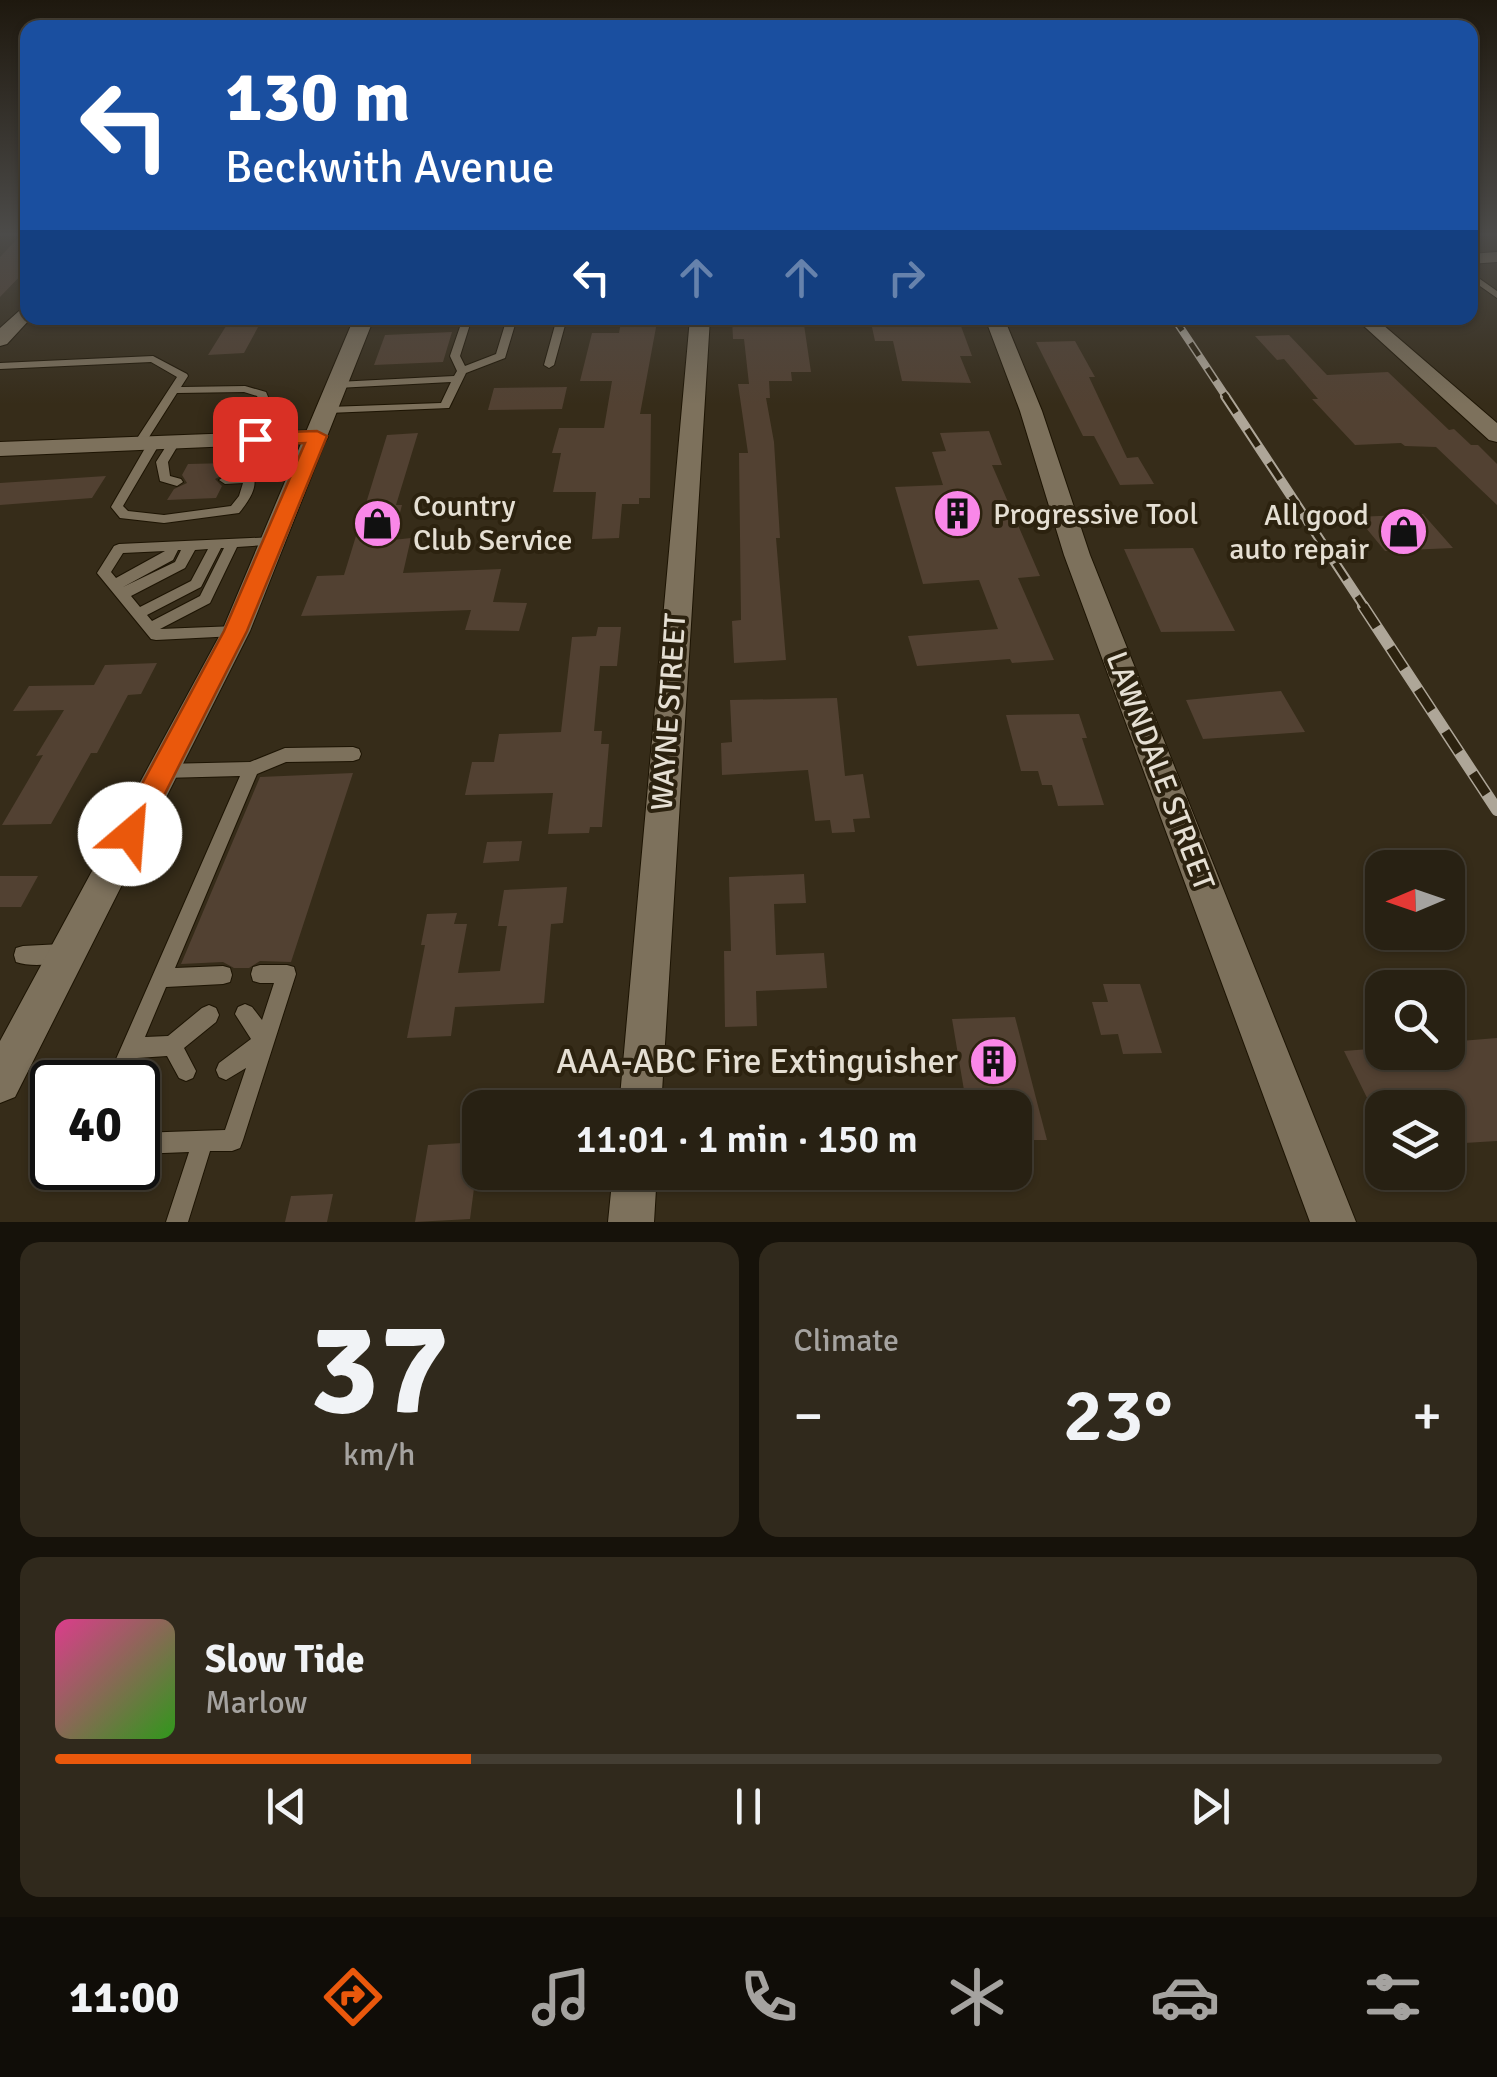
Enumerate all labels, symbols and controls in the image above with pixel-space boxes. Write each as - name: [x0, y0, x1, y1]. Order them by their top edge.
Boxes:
- text: 130 m: [225, 54, 410, 140]
- icon: left: [60, 60, 190, 190]
- text: Beckwith Avenue: [225, 140, 555, 195]
- icon: left: [564, 250, 619, 305]
- icon: ahead: [669, 250, 724, 305]
- icon: ahead: [774, 250, 829, 305]
- icon: right: [879, 250, 934, 305]
- pin: [213, 397, 298, 482]
- icon: arrive: [228, 412, 283, 467]
- place label: Country Club Service: [413, 488, 572, 559]
- building icon: Progressive Tool: [932, 488, 984, 540]
- place label: Progressive Tool: [993, 496, 1198, 533]
- shop icon: Country Club Service: [352, 497, 404, 549]
- place label: All good auto repair: [1229, 497, 1369, 568]
- shop icon: All good auto repair: [1378, 506, 1430, 558]
- street label: WAYNE STREET: [644, 612, 694, 812]
- street label: LAWNDALE STREET: [1097, 646, 1223, 896]
- position arrow: [78, 782, 182, 886]
- north arrow: [1365, 850, 1465, 950]
- map controls: [1365, 850, 1465, 1190]
- button: search: [1365, 970, 1465, 1070]
- building icon: AAA-ABC Fire Extinguisher: [967, 1035, 1019, 1087]
- place label: AAA-ABC Fire Extinguisher: [556, 1040, 958, 1083]
- speed limit sign: 40: [30, 1060, 160, 1190]
- button: layers: [1365, 1090, 1465, 1190]
- text: 11:01 · 1 min · 150 m: [576, 1116, 918, 1163]
- text: 37: [309, 1290, 449, 1450]
- text: Climate: [794, 1321, 899, 1360]
- text: 23°: [1063, 1369, 1173, 1462]
- text: −: [794, 1382, 823, 1450]
- text: +: [1412, 1382, 1442, 1450]
- text: km/h: [343, 1435, 415, 1474]
- text: Slow Tide: [205, 1636, 365, 1683]
- text: Marlow: [205, 1683, 307, 1722]
- icon: previous: [259, 1779, 314, 1834]
- icon: pause: [721, 1779, 776, 1834]
- icon: next: [1183, 1779, 1238, 1834]
- icon: directions: [318, 1962, 388, 2032]
- icon: music: [526, 1962, 596, 2032]
- icon: phone: [734, 1962, 804, 2032]
- icon: climate: [942, 1962, 1012, 2032]
- icon: car: [1150, 1962, 1220, 2032]
- icon: filters: [1358, 1962, 1428, 2032]
- text: 11:00: [69, 1970, 179, 2025]

